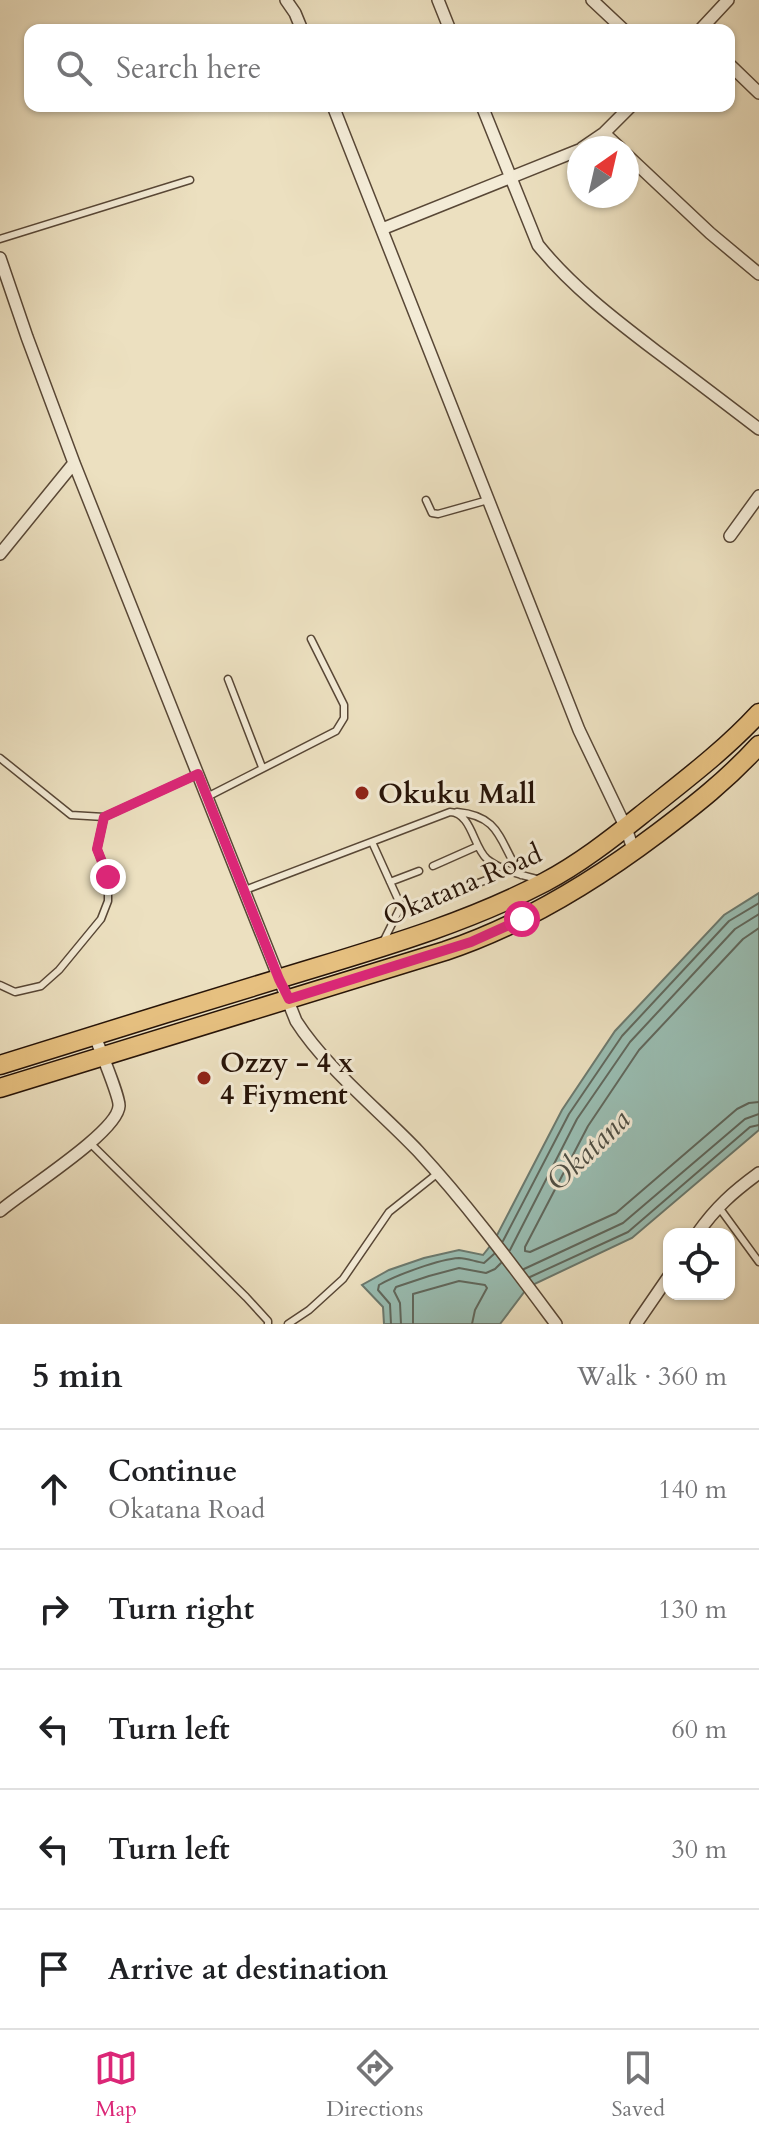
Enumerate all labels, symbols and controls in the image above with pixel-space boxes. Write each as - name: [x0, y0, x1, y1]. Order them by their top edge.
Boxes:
- search box: [24, 24, 735, 112]
- icon: search: [52, 46, 96, 90]
- text: Search here: [116, 48, 261, 89]
- north arrow: [567, 136, 639, 208]
- place label: Okuku Mall: [378, 775, 536, 813]
- marker: Okuku Mall: [353, 784, 371, 802]
- street label: Okatana Road: [377, 834, 548, 935]
- route end: [90, 859, 126, 895]
- route start: [504, 901, 540, 937]
- place label: Ozzy - 4 x 4 Fiyment: [220, 1044, 354, 1114]
- marker: Ozzy - 4 x 4 Fiyment: [195, 1069, 213, 1087]
- water label: Okatana: [537, 1100, 639, 1201]
- map controls: [663, 1228, 735, 1300]
- button: locate: [663, 1228, 735, 1300]
- text: 5 min: [32, 1353, 123, 1399]
- text: Walk · 360 m: [577, 1359, 727, 1394]
- text: Continue: [108, 1451, 237, 1492]
- icon: ahead: [32, 1467, 76, 1511]
- text: 140 m: [658, 1472, 727, 1507]
- text: Okatana Road: [108, 1492, 265, 1527]
- icon: right: [32, 1587, 76, 1631]
- text: Turn right: [108, 1589, 254, 1630]
- text: 130 m: [658, 1592, 727, 1627]
- icon: left: [32, 1707, 76, 1751]
- text: Turn left: [108, 1709, 230, 1750]
- text: 60 m: [671, 1712, 727, 1747]
- icon: left: [32, 1827, 76, 1871]
- text: Turn left: [108, 1829, 230, 1870]
- text: 30 m: [671, 1832, 727, 1867]
- icon: arrive: [32, 1947, 76, 1991]
- text: Arrive at destination: [108, 1949, 388, 1990]
- tab: Map: [94, 2046, 138, 2124]
- tab: Directions: [326, 2046, 423, 2124]
- tab: Saved: [612, 2046, 665, 2124]

